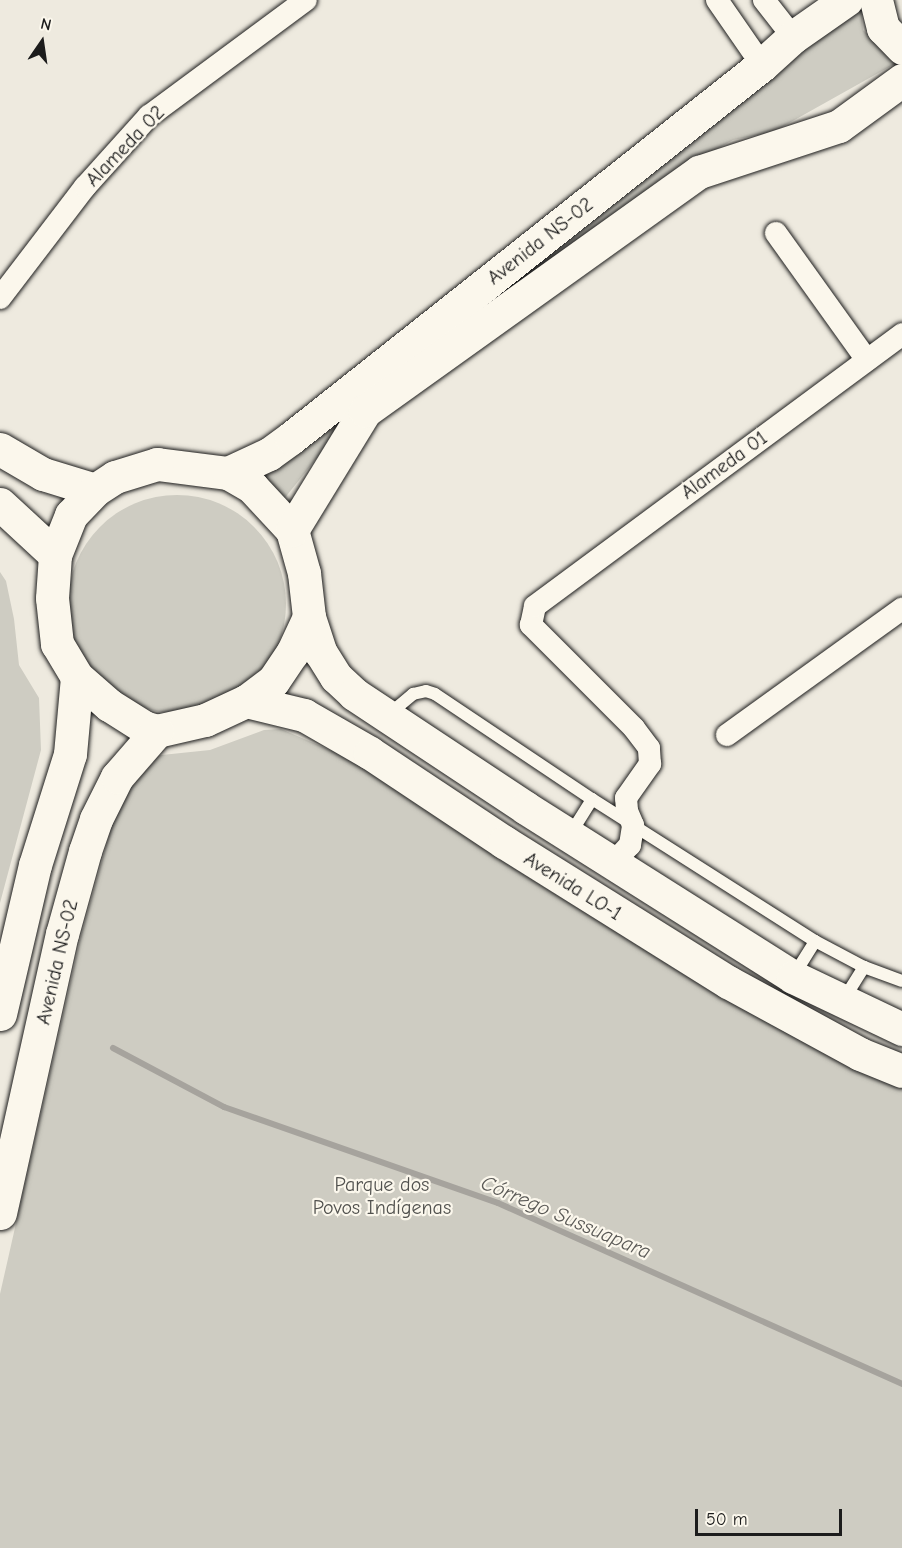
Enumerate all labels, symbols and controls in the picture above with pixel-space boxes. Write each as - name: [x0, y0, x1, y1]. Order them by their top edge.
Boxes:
- north arrow: [12, 12, 72, 72]
- text: N: [39, 15, 53, 34]
- street label: Alameda 02: [81, 101, 169, 191]
- street label: Avenida NS-02: [482, 192, 598, 290]
- street label: Alameda 01: [676, 426, 772, 504]
- street label: Avenida LO-1: [520, 846, 626, 926]
- street label: Avenida NS-02: [31, 897, 83, 1027]
- water label: Córrego Sussuapara: [477, 1170, 655, 1264]
- park label: Parque dos Povos Indígenas: [313, 1173, 451, 1220]
- scale bar: [698, 1497, 845, 1535]
- text: 50 m: [706, 1509, 748, 1530]

